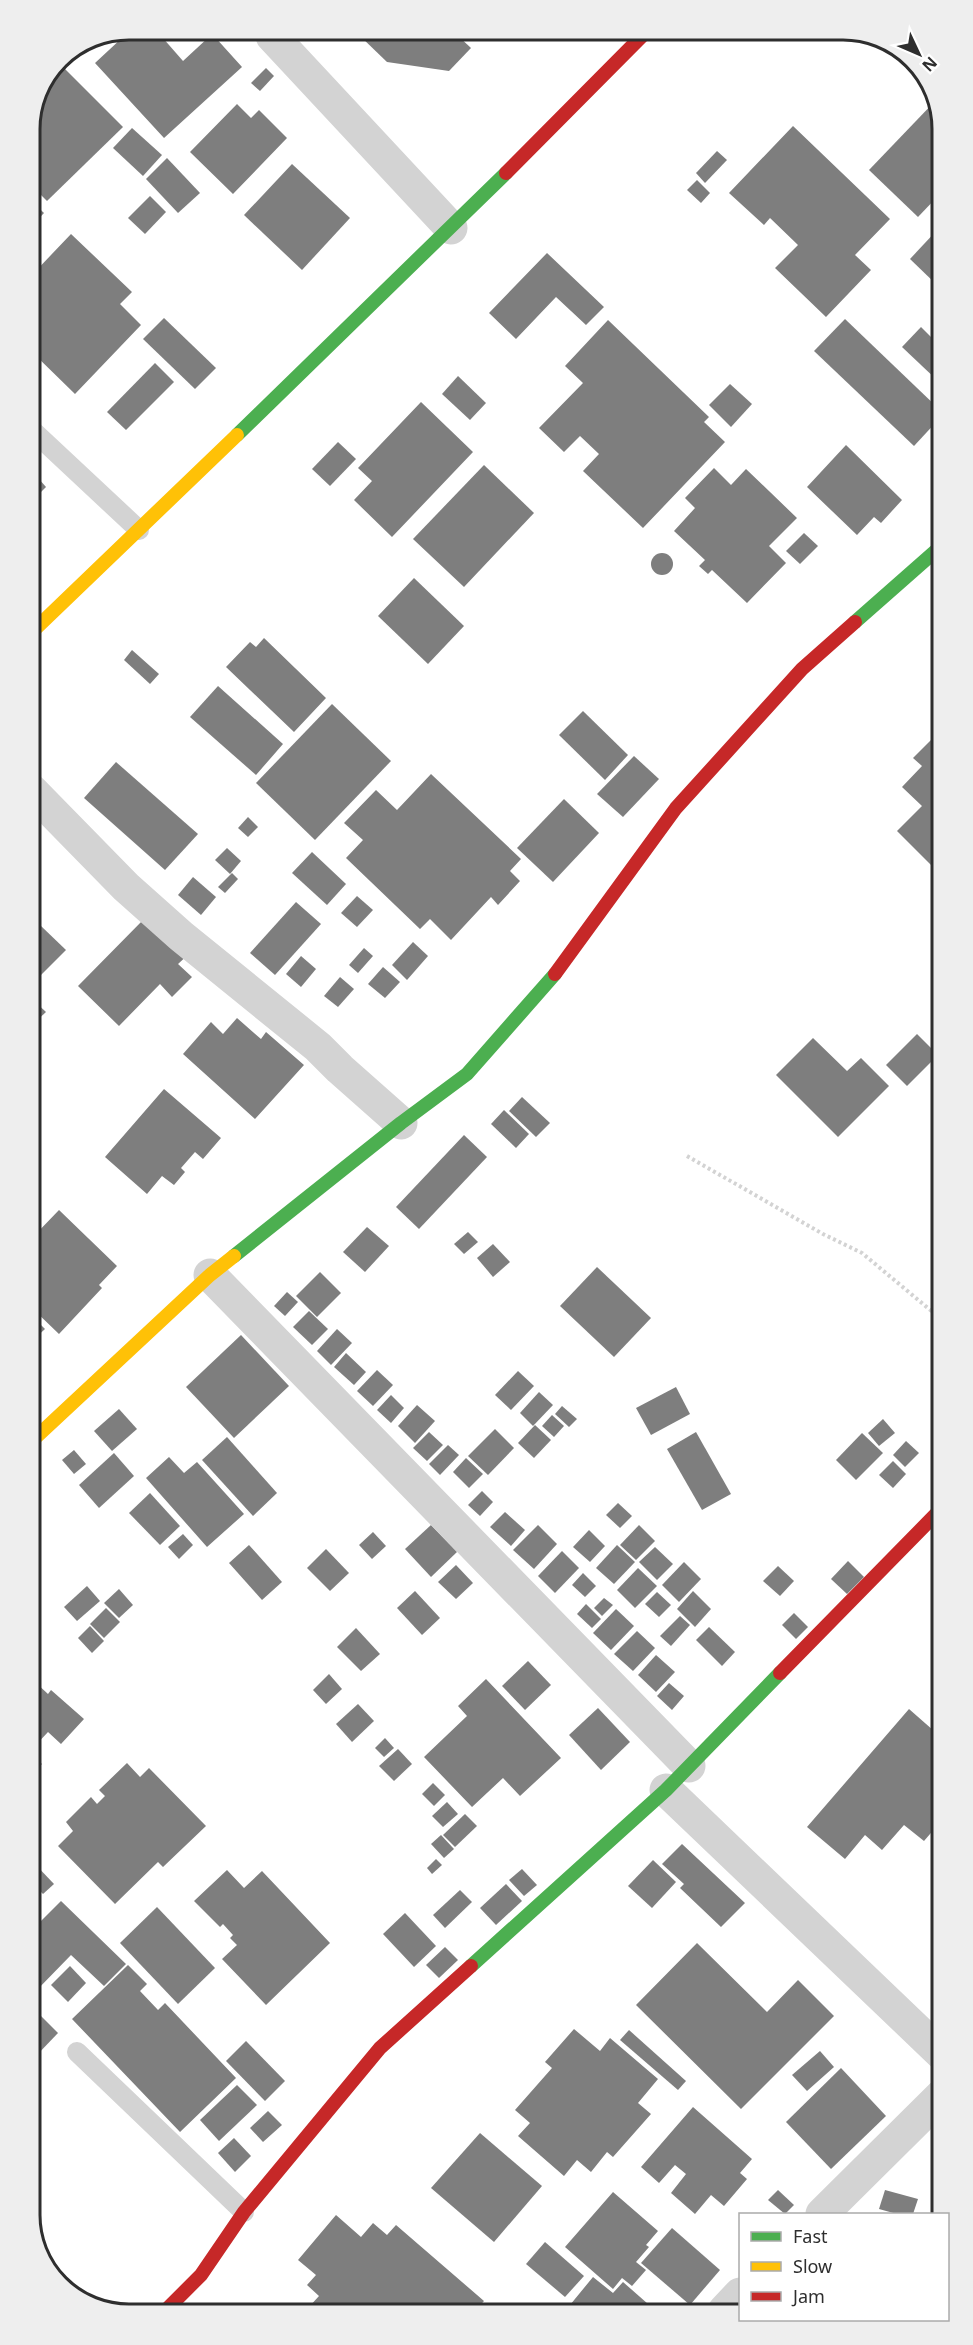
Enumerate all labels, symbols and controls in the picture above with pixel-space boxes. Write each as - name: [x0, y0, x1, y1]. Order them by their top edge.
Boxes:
- north arrow: [889, 24, 949, 84]
- text: N: [917, 52, 942, 77]
- legend: [739, 2213, 949, 2321]
- text: Fast: [793, 2224, 828, 2248]
- text: Slow: [793, 2254, 832, 2278]
- text: Jam: [791, 2284, 825, 2308]

